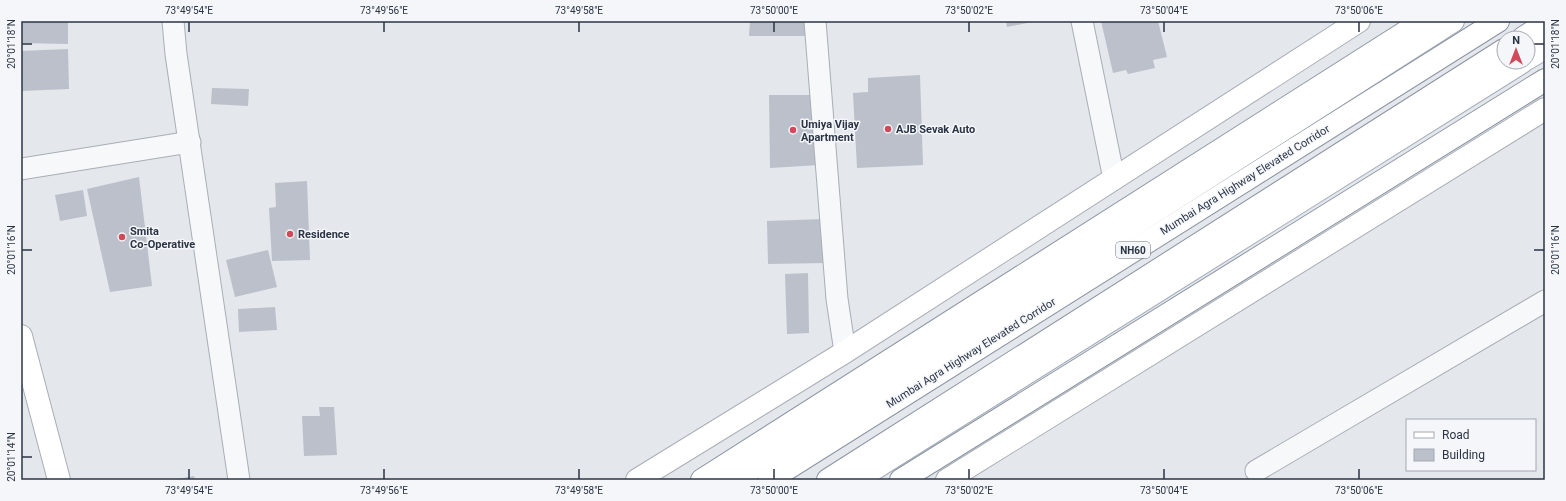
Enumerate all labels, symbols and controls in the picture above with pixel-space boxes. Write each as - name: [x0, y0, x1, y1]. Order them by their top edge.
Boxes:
- text: 73°49'54"E: [165, 5, 213, 16]
- text: 73°49'56"E: [360, 5, 408, 16]
- text: 73°49'58"E: [555, 5, 603, 16]
- text: 73°50'00"E: [750, 5, 798, 16]
- text: 73°50'02"E: [945, 5, 993, 16]
- text: 73°50'04"E: [1140, 5, 1188, 16]
- text: 73°50'06"E: [1335, 5, 1383, 16]
- text: 20°01'18"N: [6, 19, 17, 69]
- text: 20°01'18"N: [1550, 19, 1561, 69]
- north arrow: [1496, 30, 1536, 70]
- text: N: [1512, 34, 1520, 47]
- place label: Umiya Vijay Apartment: [801, 118, 860, 144]
- street label: Mumbai Agra Highway Elevated Corridor: [1158, 122, 1332, 238]
- place label: AJB Sevak Auto: [896, 123, 975, 136]
- marker: AJB Sevak Auto: [883, 124, 893, 134]
- marker: Umiya Vijay Apartment: [788, 125, 798, 135]
- text: 20°01'16"N: [6, 225, 17, 275]
- place label: Smita Co-Operative: [130, 225, 195, 251]
- text: 20°01'16"N: [1550, 225, 1561, 275]
- place label: Residence: [298, 228, 350, 241]
- marker: Residence: [285, 229, 295, 239]
- marker: Smita Co-Operative: [117, 232, 127, 242]
- road number: NH60: [1116, 242, 1150, 258]
- street label: Mumbai Agra Highway Elevated Corridor: [884, 295, 1058, 411]
- legend: [1406, 419, 1536, 471]
- text: Road: [1442, 428, 1470, 442]
- text: 20°01'14"N: [6, 432, 17, 482]
- text: Building: [1442, 448, 1485, 462]
- text: 73°49'54"E: [165, 485, 213, 496]
- text: 73°49'56"E: [360, 485, 408, 496]
- text: 73°49'58"E: [555, 485, 603, 496]
- text: 73°50'00"E: [750, 485, 798, 496]
- text: 73°50'02"E: [945, 485, 993, 496]
- text: 73°50'04"E: [1140, 485, 1188, 496]
- text: 73°50'06"E: [1335, 485, 1383, 496]

